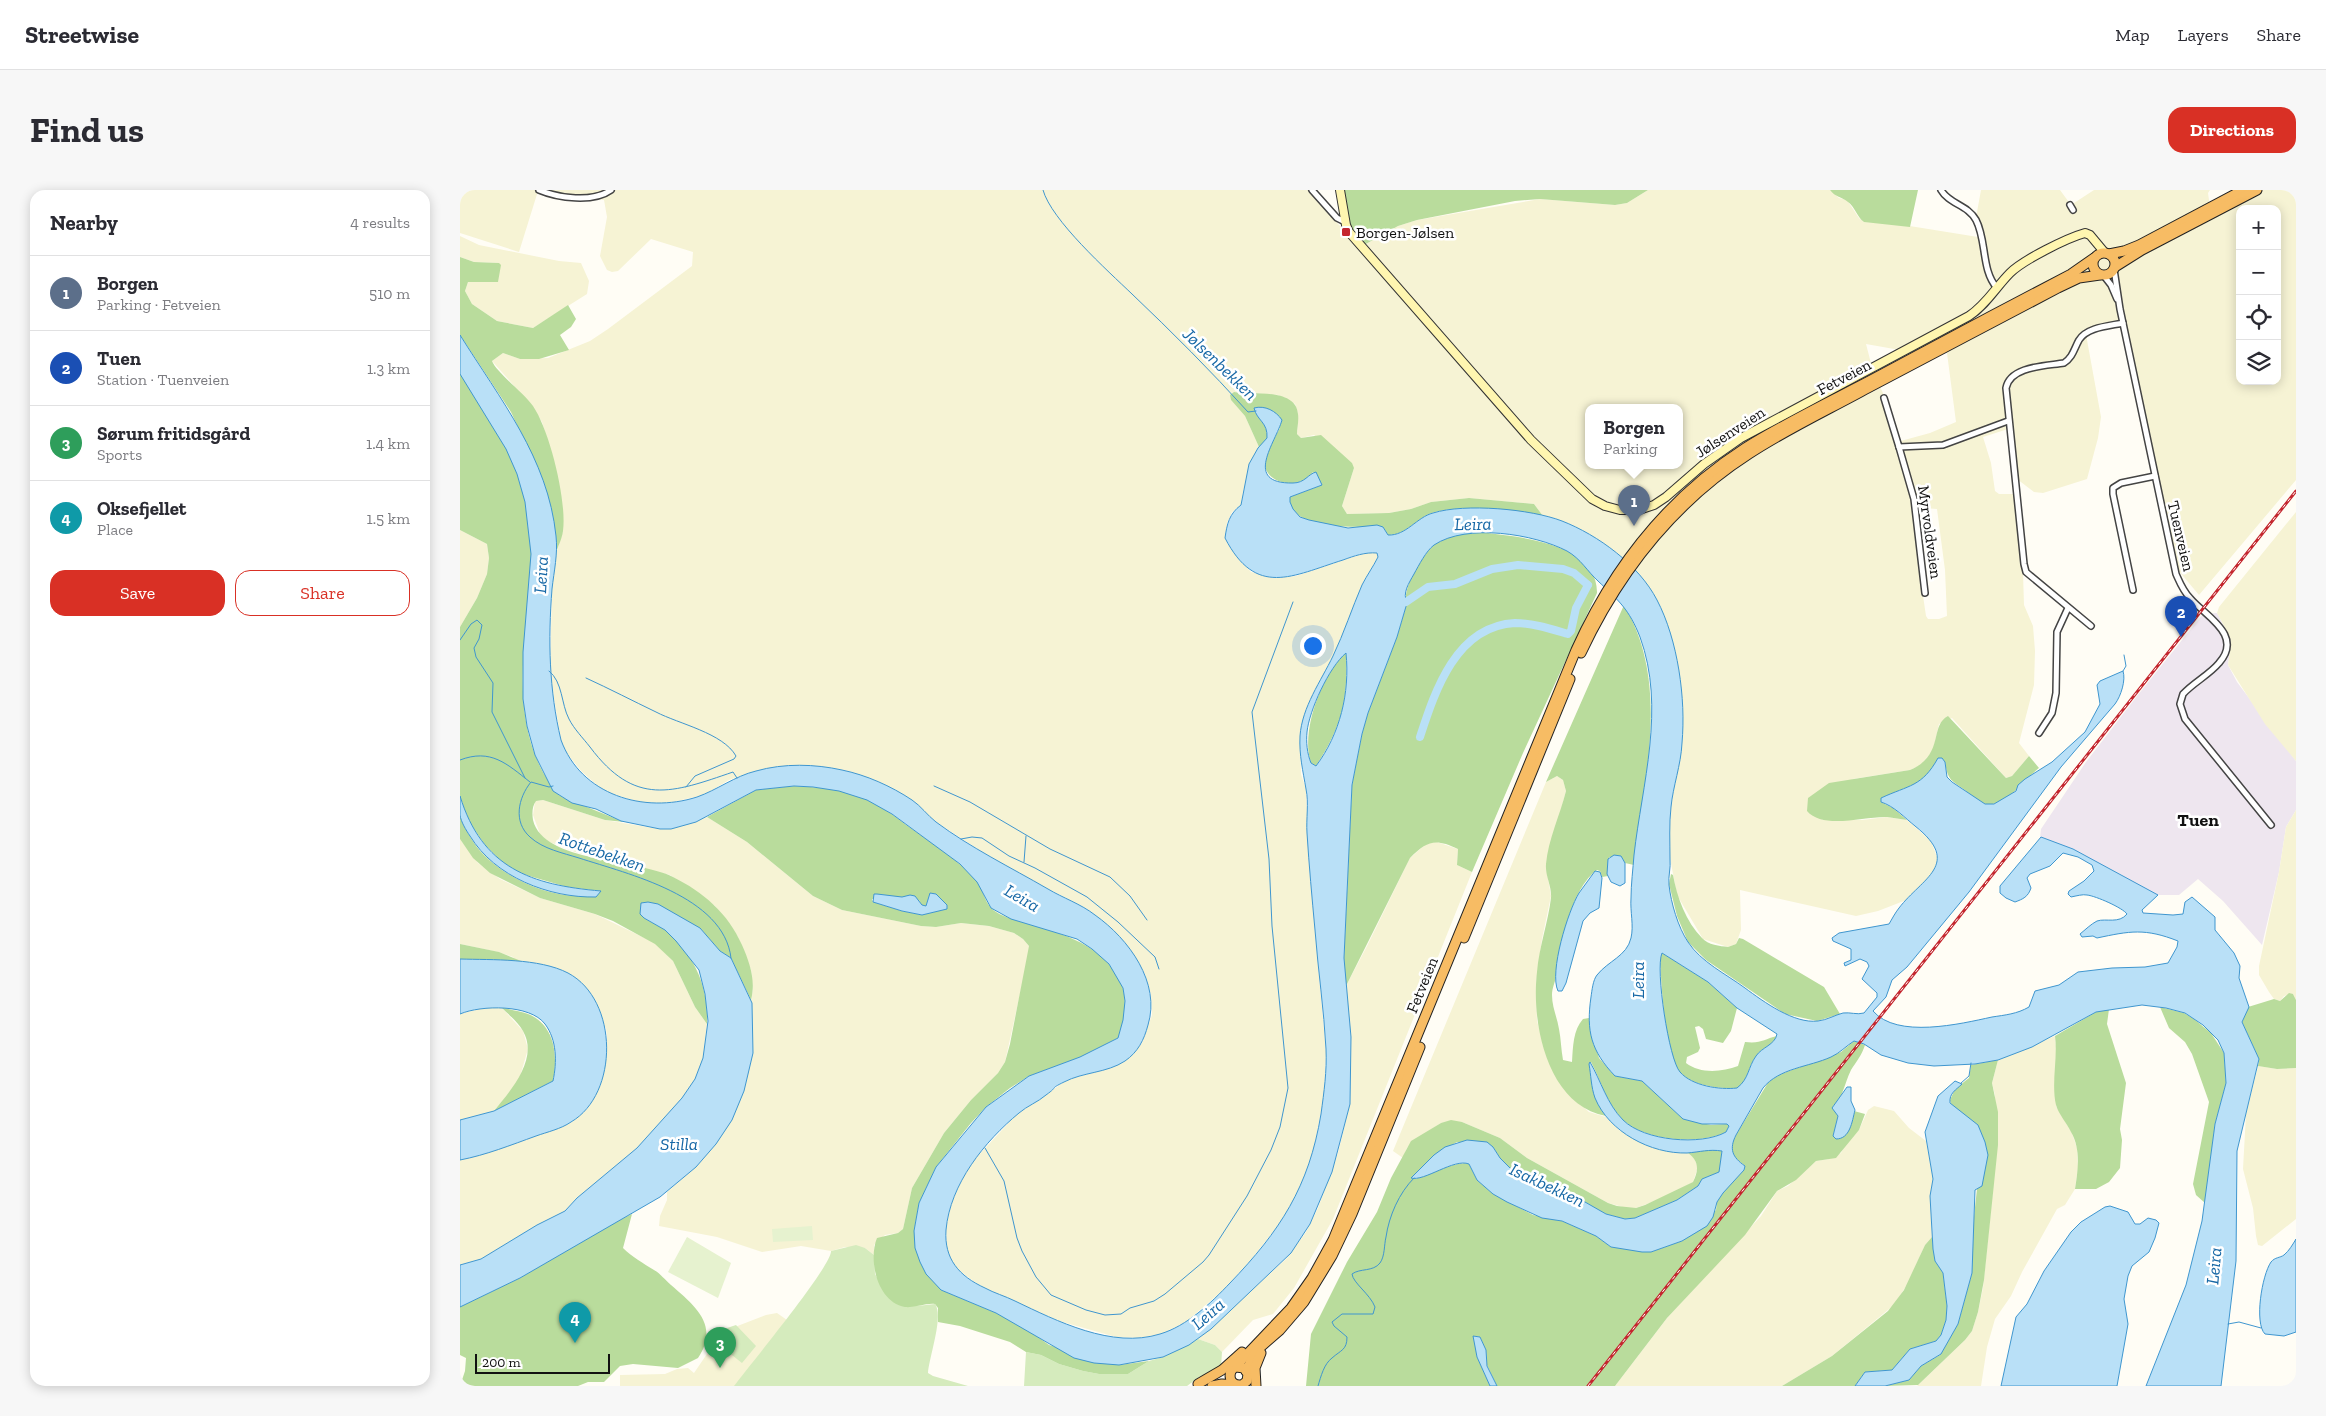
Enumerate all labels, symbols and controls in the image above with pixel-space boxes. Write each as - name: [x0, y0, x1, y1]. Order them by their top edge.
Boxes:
- text: Streetwise: [25, 20, 139, 49]
- text: Map: [2115, 24, 2150, 46]
- text: Layers: [2178, 24, 2229, 46]
- text: Share: [2257, 24, 2301, 46]
- button: Directions: [2168, 107, 2296, 153]
- text: Find us: [30, 109, 144, 151]
- map controls: [2236, 205, 2281, 385]
- button: +: [2236, 205, 2281, 250]
- text: Nearby: [50, 210, 118, 235]
- text: 4 results: [350, 213, 410, 232]
- place label: Borgen-Jølsen: [1356, 223, 1455, 242]
- marker: Borgen-Jølsen: [1340, 226, 1352, 238]
- button: −: [2236, 250, 2281, 295]
- text: Borgen: [97, 272, 158, 295]
- text: 1: [63, 284, 69, 303]
- text: 510 m: [369, 284, 410, 303]
- text: Parking · Fetveien: [97, 295, 221, 314]
- button: locate: [2236, 295, 2281, 340]
- water label: Jølsenbekken: [1177, 322, 1262, 405]
- button: layers: [2236, 340, 2281, 385]
- text: Tuen: [97, 347, 141, 370]
- street label: Fetveien: [1814, 354, 1875, 399]
- text: 2: [62, 359, 70, 378]
- text: 1.3 km: [367, 359, 410, 378]
- text: Station · Tuenveien: [97, 370, 229, 389]
- street label: Jølsenveien: [1692, 402, 1769, 462]
- popup: [1585, 404, 1683, 469]
- text: Borgen: [1603, 416, 1665, 439]
- text: Sørum fritidsgård: [97, 422, 250, 445]
- text: 3: [62, 434, 70, 453]
- text: 1.4 km: [366, 434, 410, 453]
- text: Parking: [1603, 439, 1658, 458]
- text: Sports: [97, 445, 142, 464]
- street label: Myrvoldveien: [1914, 484, 1946, 581]
- pin: 1: [1618, 485, 1650, 526]
- text: Oksefjellet: [97, 497, 186, 520]
- street label: Tuenveien: [2164, 499, 2199, 574]
- text: 4: [61, 509, 71, 528]
- text: 1.5 km: [367, 509, 410, 528]
- water label: Leira: [1454, 513, 1492, 535]
- text: Place: [97, 520, 133, 539]
- water label: Leira: [529, 556, 553, 594]
- button: Save: [50, 570, 225, 616]
- button: Share: [235, 570, 410, 616]
- pin: 2: [2165, 596, 2197, 637]
- your location: [1300, 633, 1326, 659]
- district label: Tuen: [2177, 809, 2219, 831]
- water label: Rottebekken: [556, 827, 648, 877]
- water label: Leira: [1000, 879, 1044, 917]
- street label: Fetveien: [1402, 953, 1442, 1016]
- water label: Leira: [1627, 961, 1649, 999]
- water label: Stilla: [660, 1133, 698, 1155]
- water label: Isakbekken: [1506, 1158, 1588, 1212]
- water label: Leira: [2201, 1247, 2227, 1285]
- water label: Leira: [1187, 1294, 1229, 1334]
- pin: 4: [559, 1302, 591, 1343]
- pin: 3: [704, 1327, 736, 1368]
- scale bar: [475, 1351, 610, 1374]
- text: 200 m: [482, 1354, 521, 1371]

